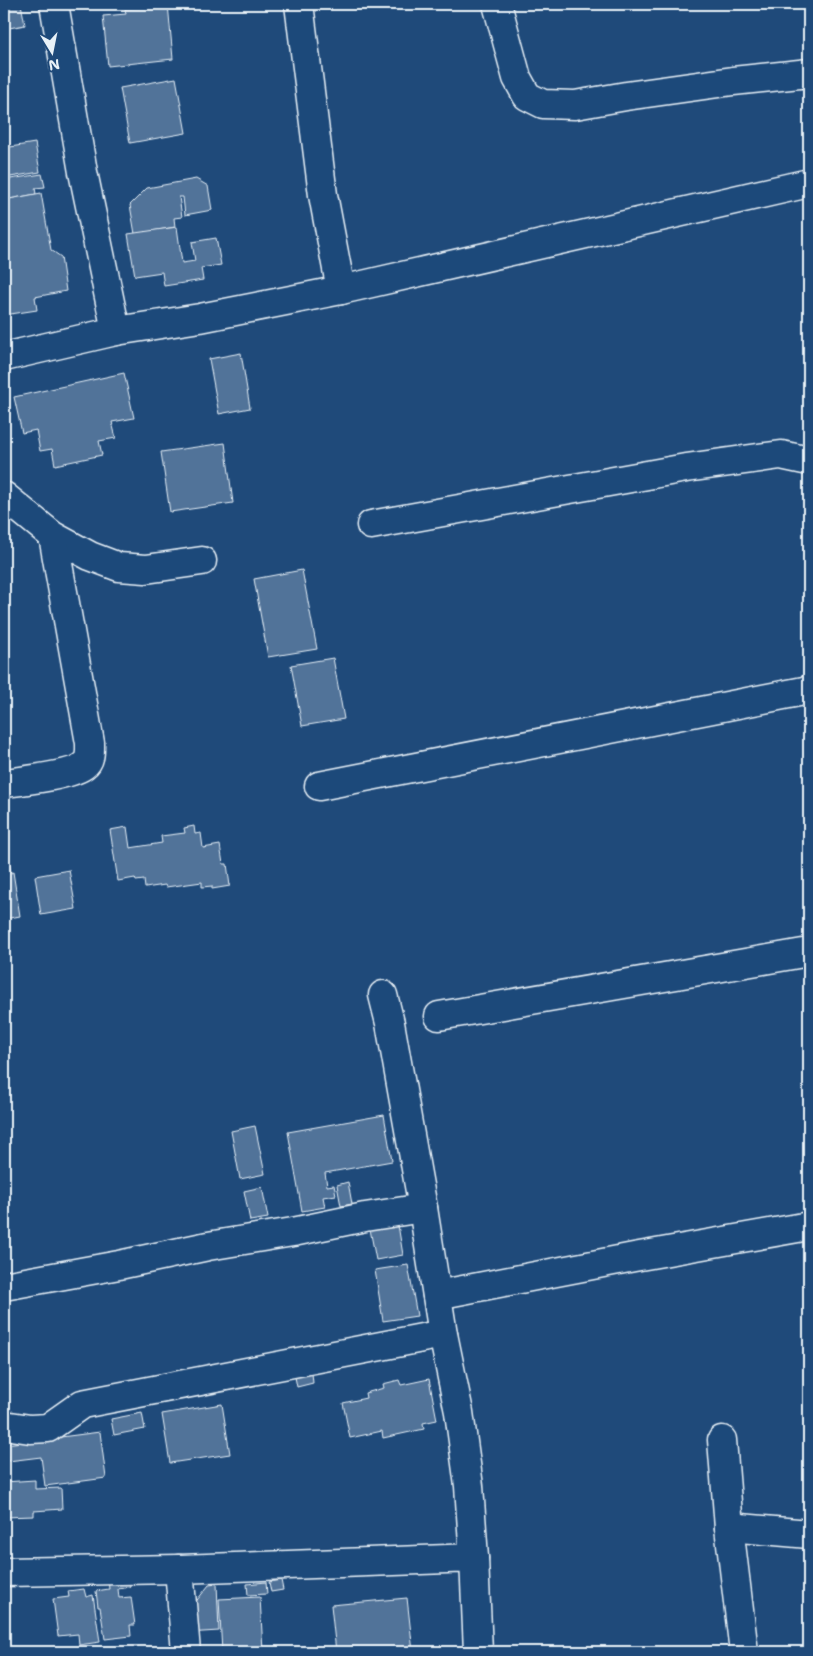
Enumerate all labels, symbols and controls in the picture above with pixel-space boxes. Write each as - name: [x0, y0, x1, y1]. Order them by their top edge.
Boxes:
- north arrow: [28, 28, 78, 78]
- text: N: [47, 55, 61, 75]

